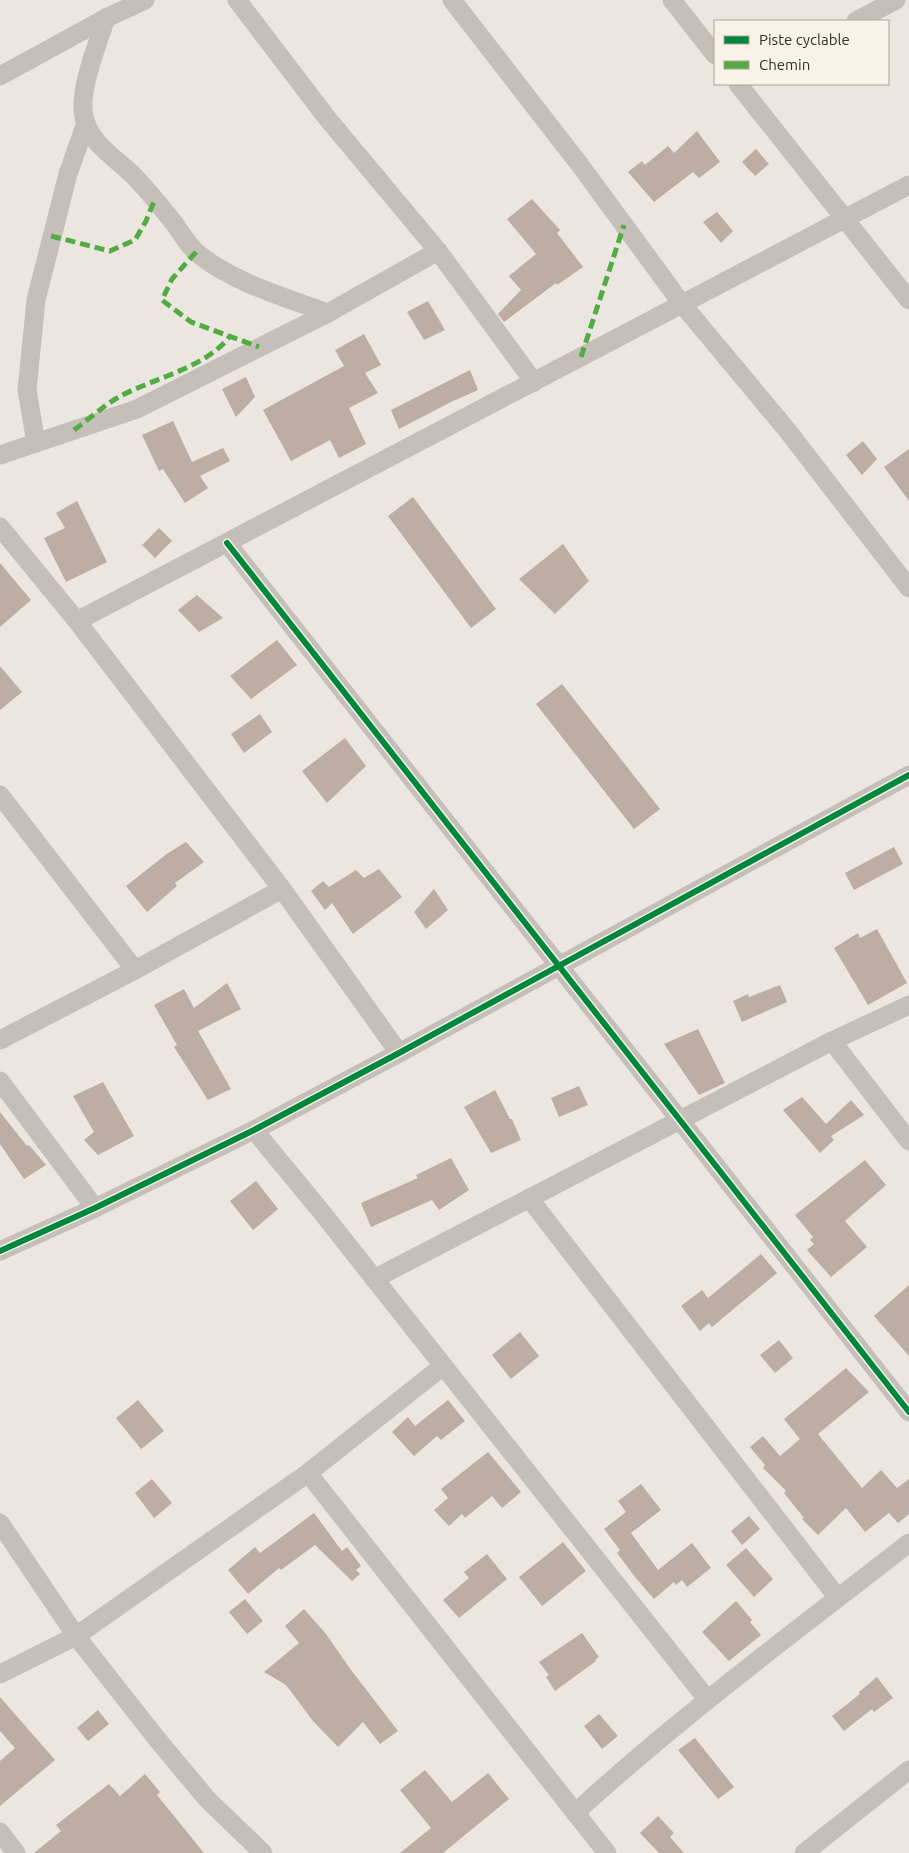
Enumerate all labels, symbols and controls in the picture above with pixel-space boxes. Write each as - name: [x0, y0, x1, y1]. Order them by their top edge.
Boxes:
- legend: [714, 20, 889, 85]
- text: Piste cyclable: [759, 31, 850, 48]
- text: Chemin: [759, 56, 810, 73]

